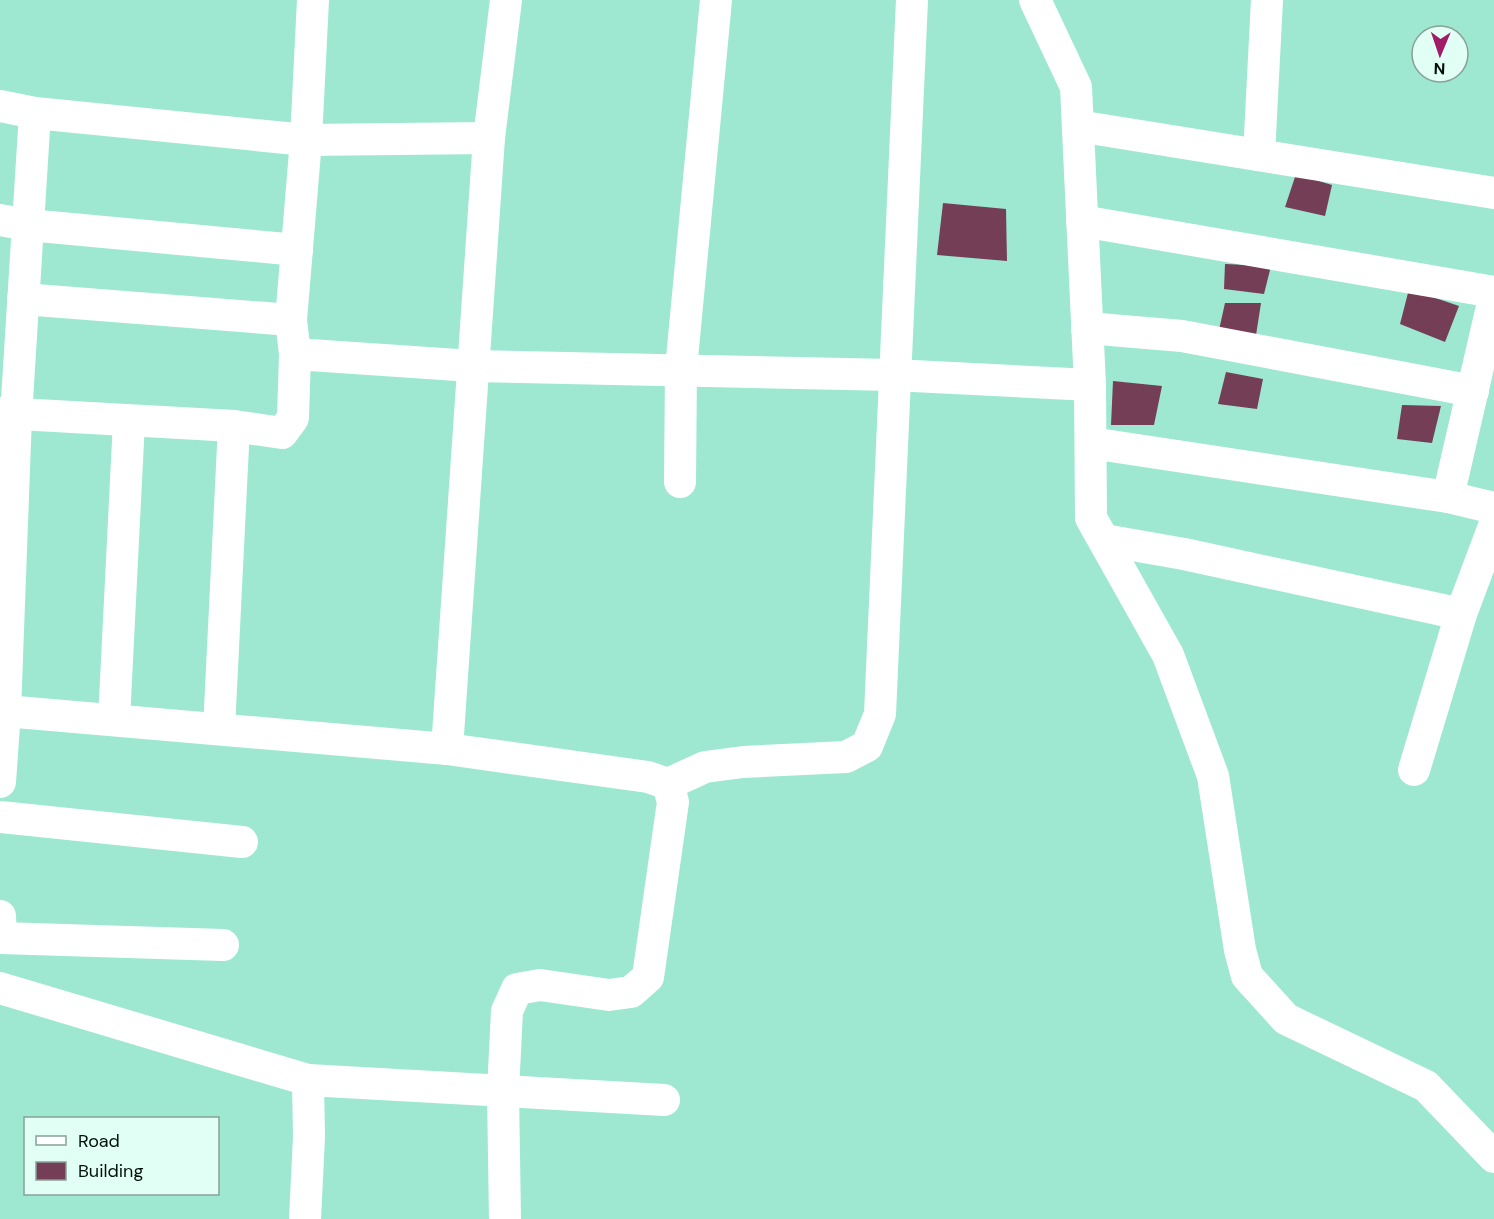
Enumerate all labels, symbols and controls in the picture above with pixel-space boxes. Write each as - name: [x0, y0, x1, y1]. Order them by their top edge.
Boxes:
- north arrow: [1410, 24, 1470, 84]
- text: N: [1433, 58, 1446, 79]
- legend: [24, 1117, 219, 1195]
- text: Road: [78, 1129, 120, 1153]
- text: Building: [78, 1159, 143, 1183]

